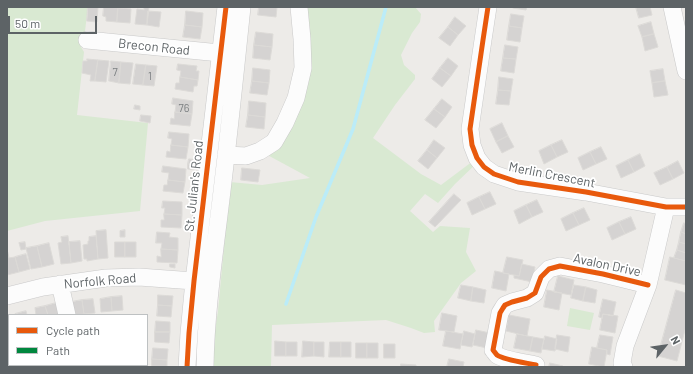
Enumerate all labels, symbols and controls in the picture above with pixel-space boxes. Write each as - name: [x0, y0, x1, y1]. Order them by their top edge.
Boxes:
- scale bar: [10, 8, 99, 34]
- text: 50 m: [15, 16, 40, 30]
- street label: Brecon Road: [117, 35, 191, 59]
- house number: 7: [112, 65, 118, 79]
- house number: 1: [148, 69, 152, 83]
- house number: 76: [179, 101, 189, 115]
- street label: St. Julian's Road: [181, 140, 207, 232]
- street label: Merlin Crescent: [507, 159, 597, 191]
- street label: Avalon Drive: [572, 250, 642, 280]
- street label: Norfolk Road: [63, 270, 137, 292]
- legend: [8, 314, 148, 366]
- text: Cycle path: [46, 323, 100, 337]
- north arrow: [645, 326, 685, 366]
- text: N: [668, 334, 683, 346]
- text: Path: [46, 343, 70, 357]

